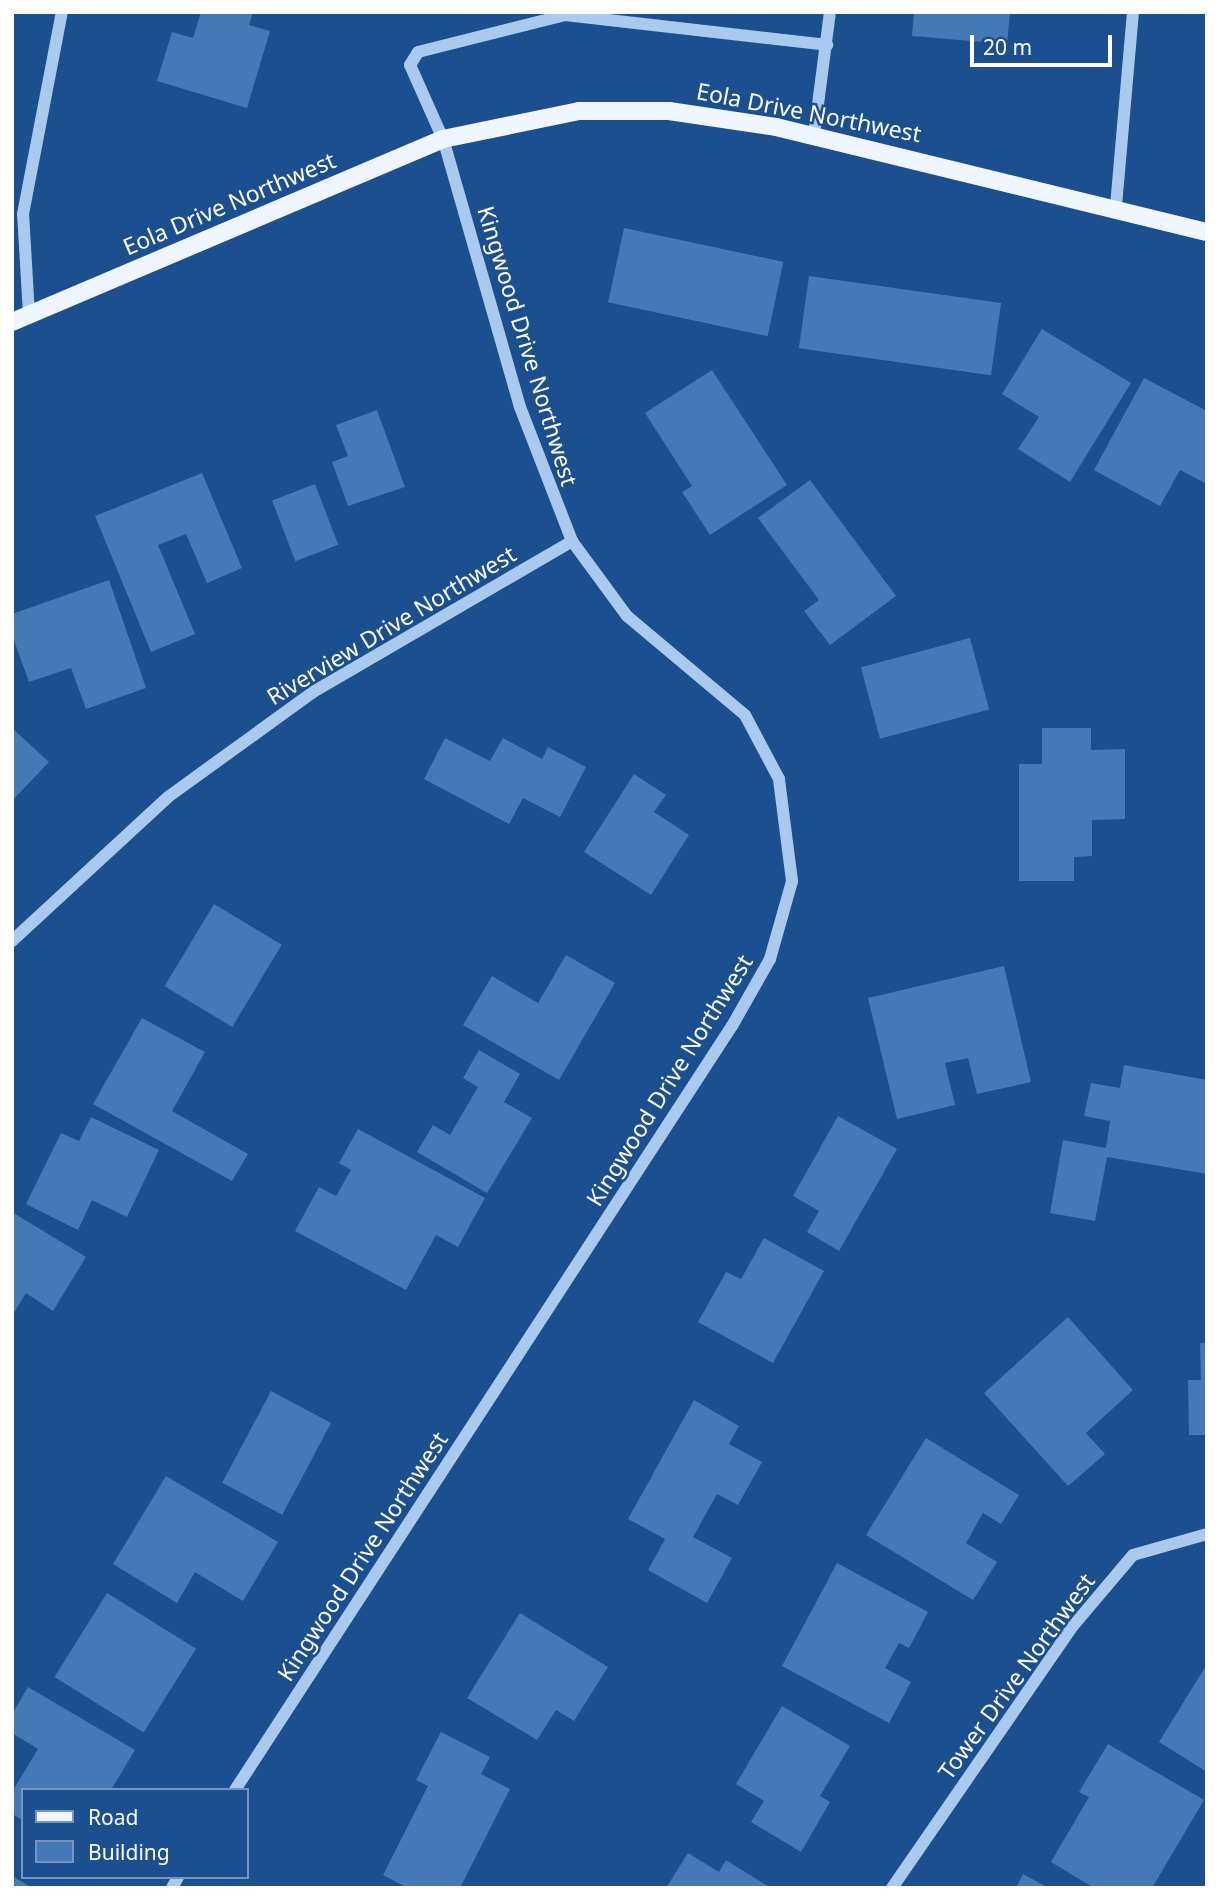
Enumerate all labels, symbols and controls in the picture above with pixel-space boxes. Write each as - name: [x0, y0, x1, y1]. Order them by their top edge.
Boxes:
- scale bar: [974, 21, 1116, 65]
- text: 20 m: [983, 33, 1032, 61]
- street label: Eola Drive Northwest: [694, 77, 924, 147]
- street label: Eola Drive Northwest: [119, 146, 339, 260]
- street label: Kingwood Drive Northwest: [472, 203, 584, 489]
- street label: Riverview Drive Northwest: [262, 540, 520, 710]
- street label: Kingwood Drive Northwest: [580, 949, 758, 1211]
- street label: Kingwood Drive Northwest: [271, 1426, 453, 1686]
- street label: Tower Drive Northwest: [932, 1568, 1100, 1784]
- legend: [21, 1788, 248, 1879]
- text: Road: [88, 1803, 138, 1831]
- text: Building: [88, 1838, 170, 1866]

